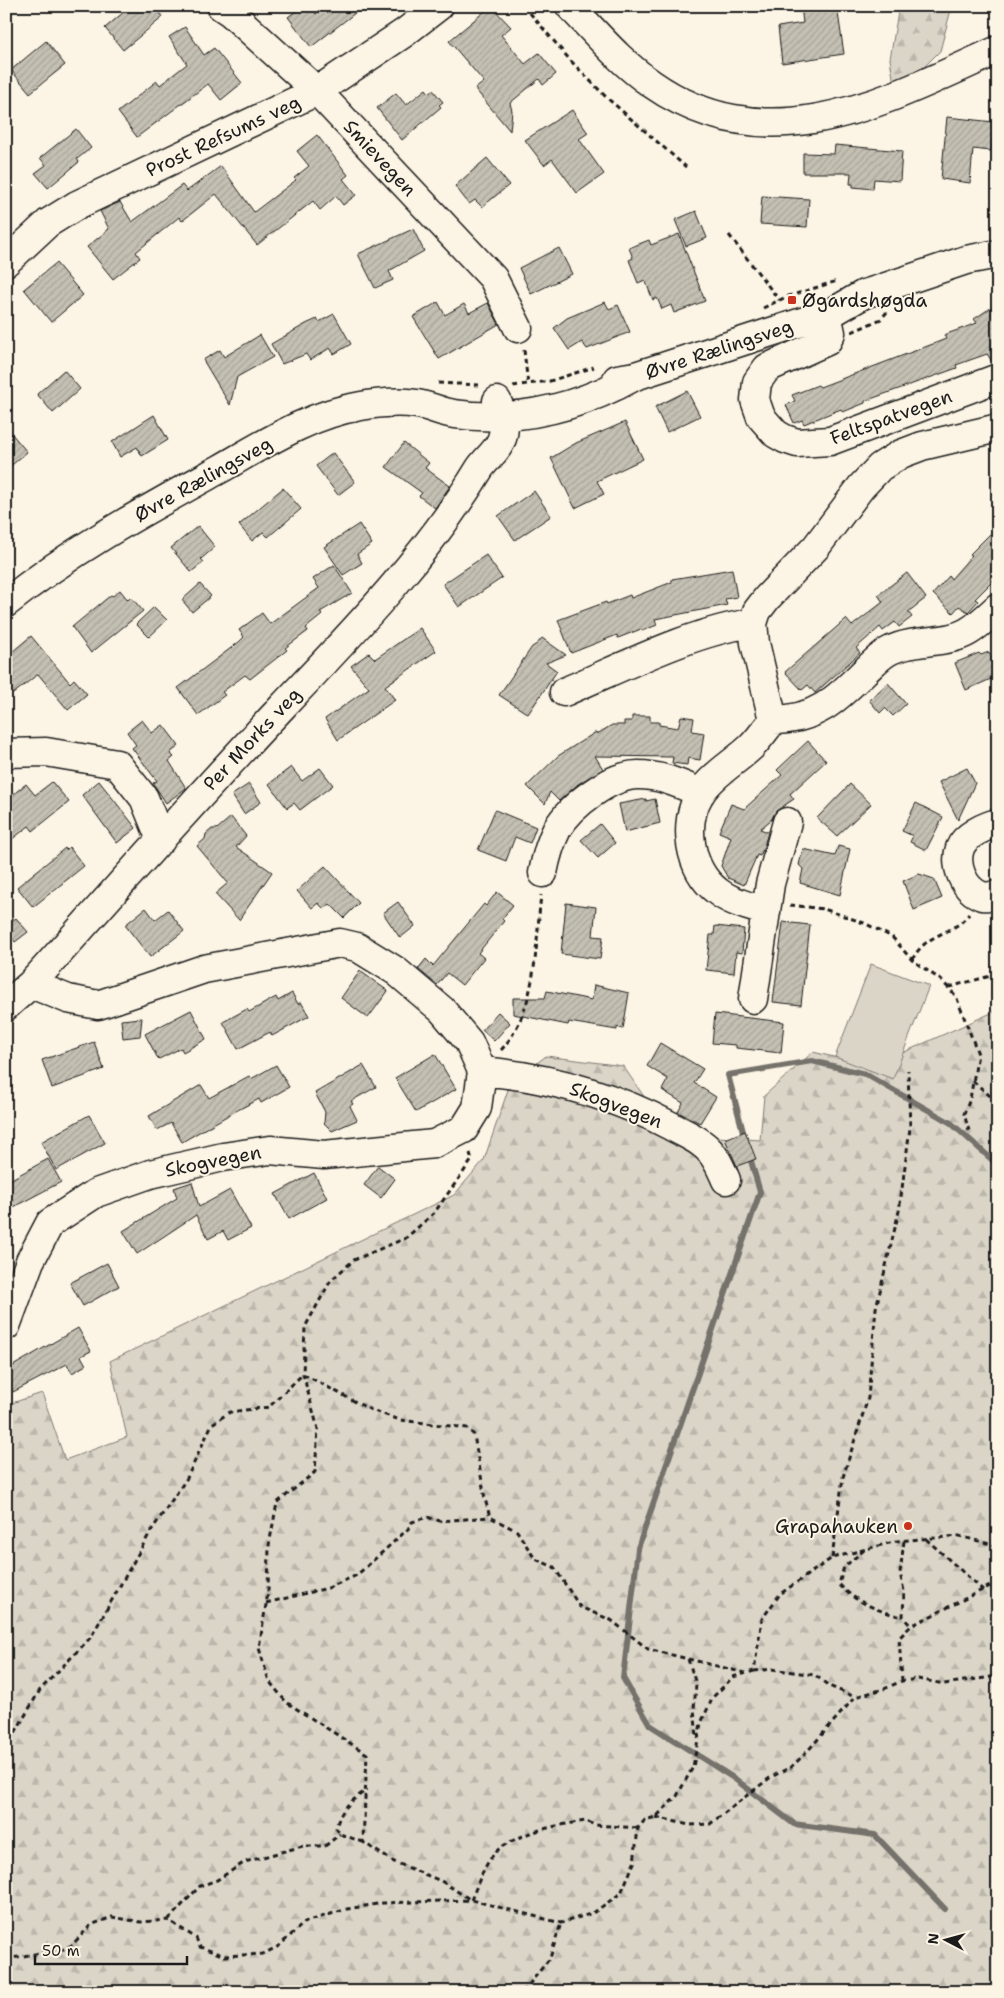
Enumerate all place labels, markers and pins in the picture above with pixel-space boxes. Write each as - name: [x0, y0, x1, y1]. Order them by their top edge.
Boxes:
- place label: Øgardshøgda: [802, 288, 928, 313]
- marker: Øgardshøgda: [786, 294, 798, 306]
- place label: Grapahauken: [775, 1514, 898, 1539]
- marker: Grapahauken: [902, 1520, 914, 1532]

